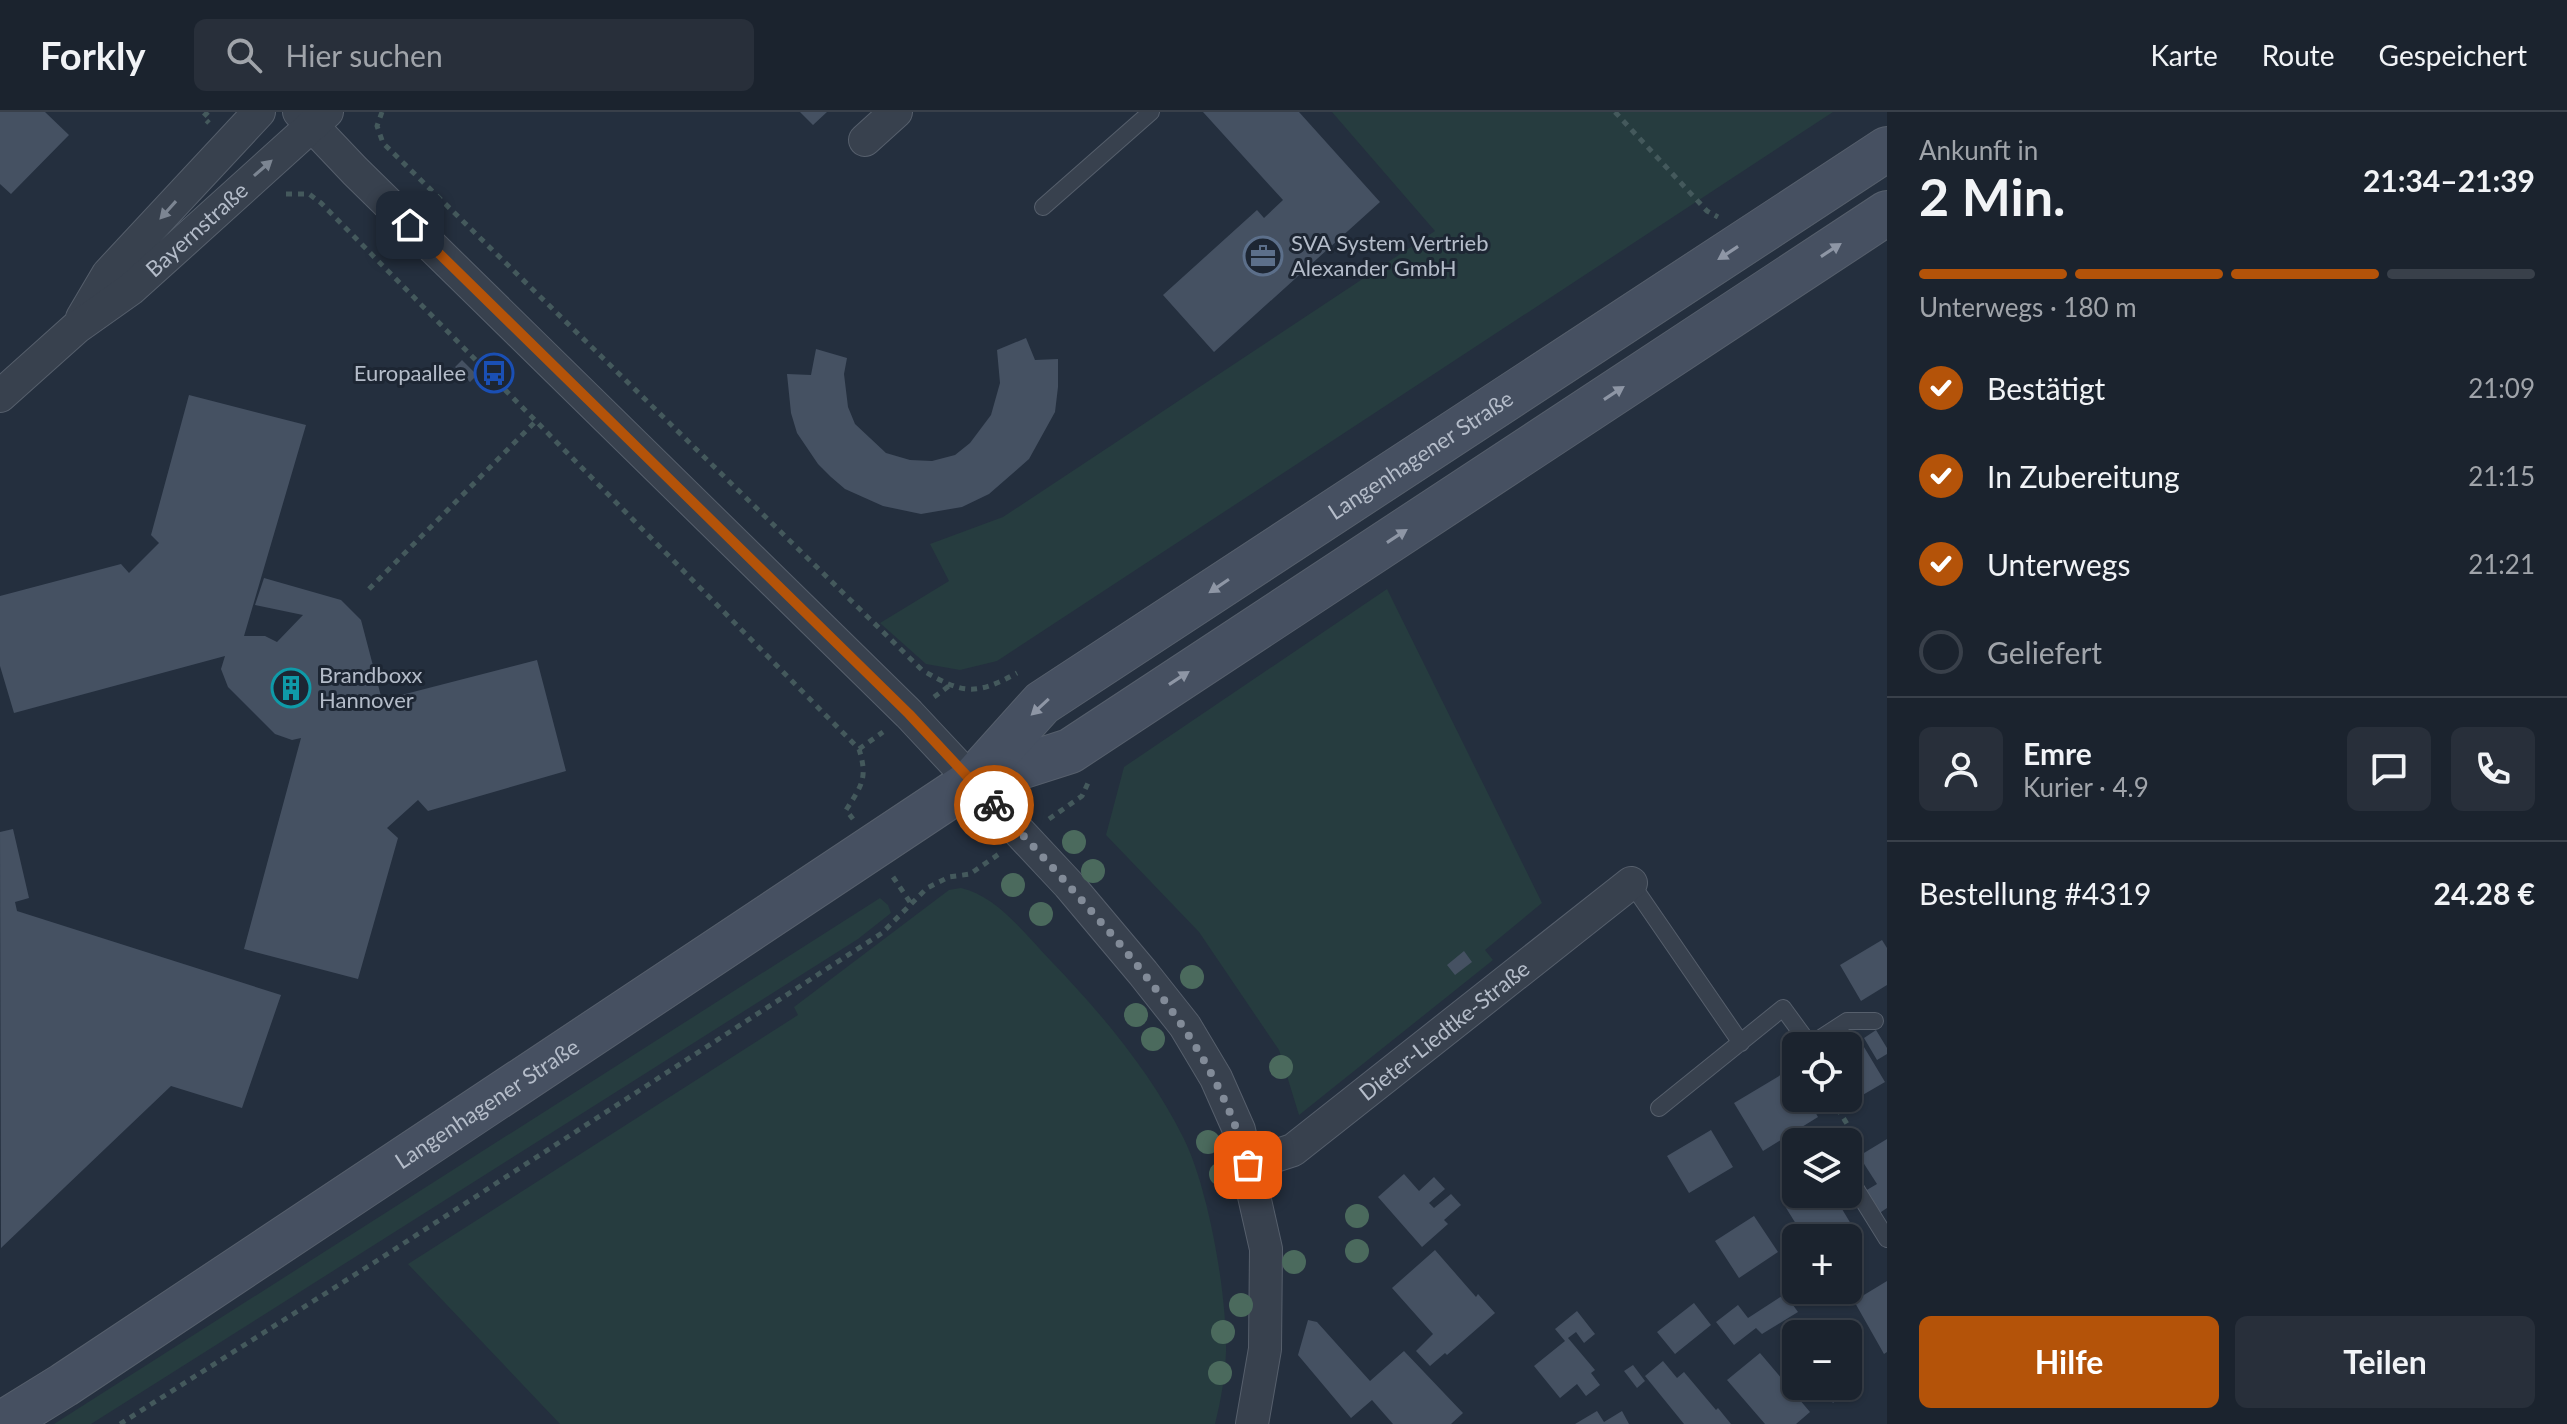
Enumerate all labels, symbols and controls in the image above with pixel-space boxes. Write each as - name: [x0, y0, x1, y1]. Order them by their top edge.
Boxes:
- search box: [194, 19, 754, 91]
- text: Forkly: [40, 32, 146, 78]
- icon: search: [222, 33, 266, 77]
- text: Hier suchen: [286, 37, 443, 73]
- text: Karte: [2150, 38, 2218, 72]
- text: Route: [2262, 38, 2335, 72]
- text: Gespeichert: [2379, 38, 2527, 72]
- text: Ankunft in: [1919, 134, 2038, 166]
- one-way arrow: [253, 160, 272, 178]
- text: 21:34–21:39: [2363, 162, 2535, 198]
- text: 2 Min.: [1919, 165, 2065, 227]
- street label: Bayernstraße: [140, 176, 253, 282]
- pin: [376, 191, 444, 259]
- one-way arrow: [159, 200, 177, 219]
- icon: home: [388, 203, 432, 247]
- place label: SVA System Vertrieb Alexander GmbH: [1291, 229, 1489, 281]
- office icon: SVA System Vertrieb Alexander GmbH: [1242, 235, 1284, 277]
- one-way arrow: [1820, 243, 1842, 258]
- one-way arrow: [1717, 246, 1739, 260]
- text: Unterwegs · 180 m: [1919, 291, 2137, 323]
- bus stop icon: Europaallee: [473, 352, 515, 394]
- place label: Europaallee: [354, 359, 466, 386]
- icon: check: [1919, 366, 1963, 410]
- text: Bestätigt: [1987, 370, 2105, 406]
- text: 21:09: [2468, 372, 2535, 404]
- street label: Langenhagener Straße: [1323, 384, 1518, 525]
- one-way arrow: [1603, 385, 1624, 400]
- icon: check: [1919, 454, 1963, 498]
- text: In Zubereitung: [1987, 458, 2180, 494]
- text: 21:15: [2468, 460, 2535, 492]
- one-way arrow: [1386, 528, 1407, 543]
- icon: check: [1919, 542, 1963, 586]
- text: Unterwegs: [1987, 546, 2130, 582]
- text: 21:21: [2468, 548, 2535, 580]
- one-way arrow: [1208, 579, 1230, 593]
- text: Geliefert: [1987, 634, 2102, 670]
- place label: Brandboxx Hannover: [319, 661, 423, 713]
- building icon: Brandboxx Hannover: [270, 667, 312, 709]
- one-way arrow: [1169, 671, 1190, 686]
- one-way arrow: [1031, 698, 1050, 716]
- button: person: [1919, 727, 2003, 811]
- button: chat: [2347, 727, 2431, 811]
- button: phone: [2451, 727, 2535, 811]
- text: Emre: [2023, 735, 2092, 771]
- courier: [954, 765, 1034, 845]
- text: Kurier · 4.9: [2023, 771, 2149, 803]
- icon: bike: [972, 783, 1016, 827]
- text: Bestellung #4319: [1919, 875, 2151, 911]
- text: 24.28 €: [2434, 875, 2535, 911]
- street label: Dieter-Liedtke-Straße: [1353, 955, 1535, 1106]
- map controls: [1782, 1032, 1862, 1400]
- button: locate: [1782, 1032, 1862, 1112]
- street label: Langenhagener Straße: [390, 1033, 584, 1174]
- button: layers: [1782, 1128, 1862, 1208]
- pin: [1214, 1131, 1282, 1199]
- icon: bag: [1226, 1143, 1270, 1187]
- button: +: [1782, 1224, 1862, 1304]
- button: Hilfe: [1919, 1316, 2219, 1408]
- button: Teilen: [2235, 1316, 2535, 1408]
- button: −: [1782, 1320, 1862, 1400]

